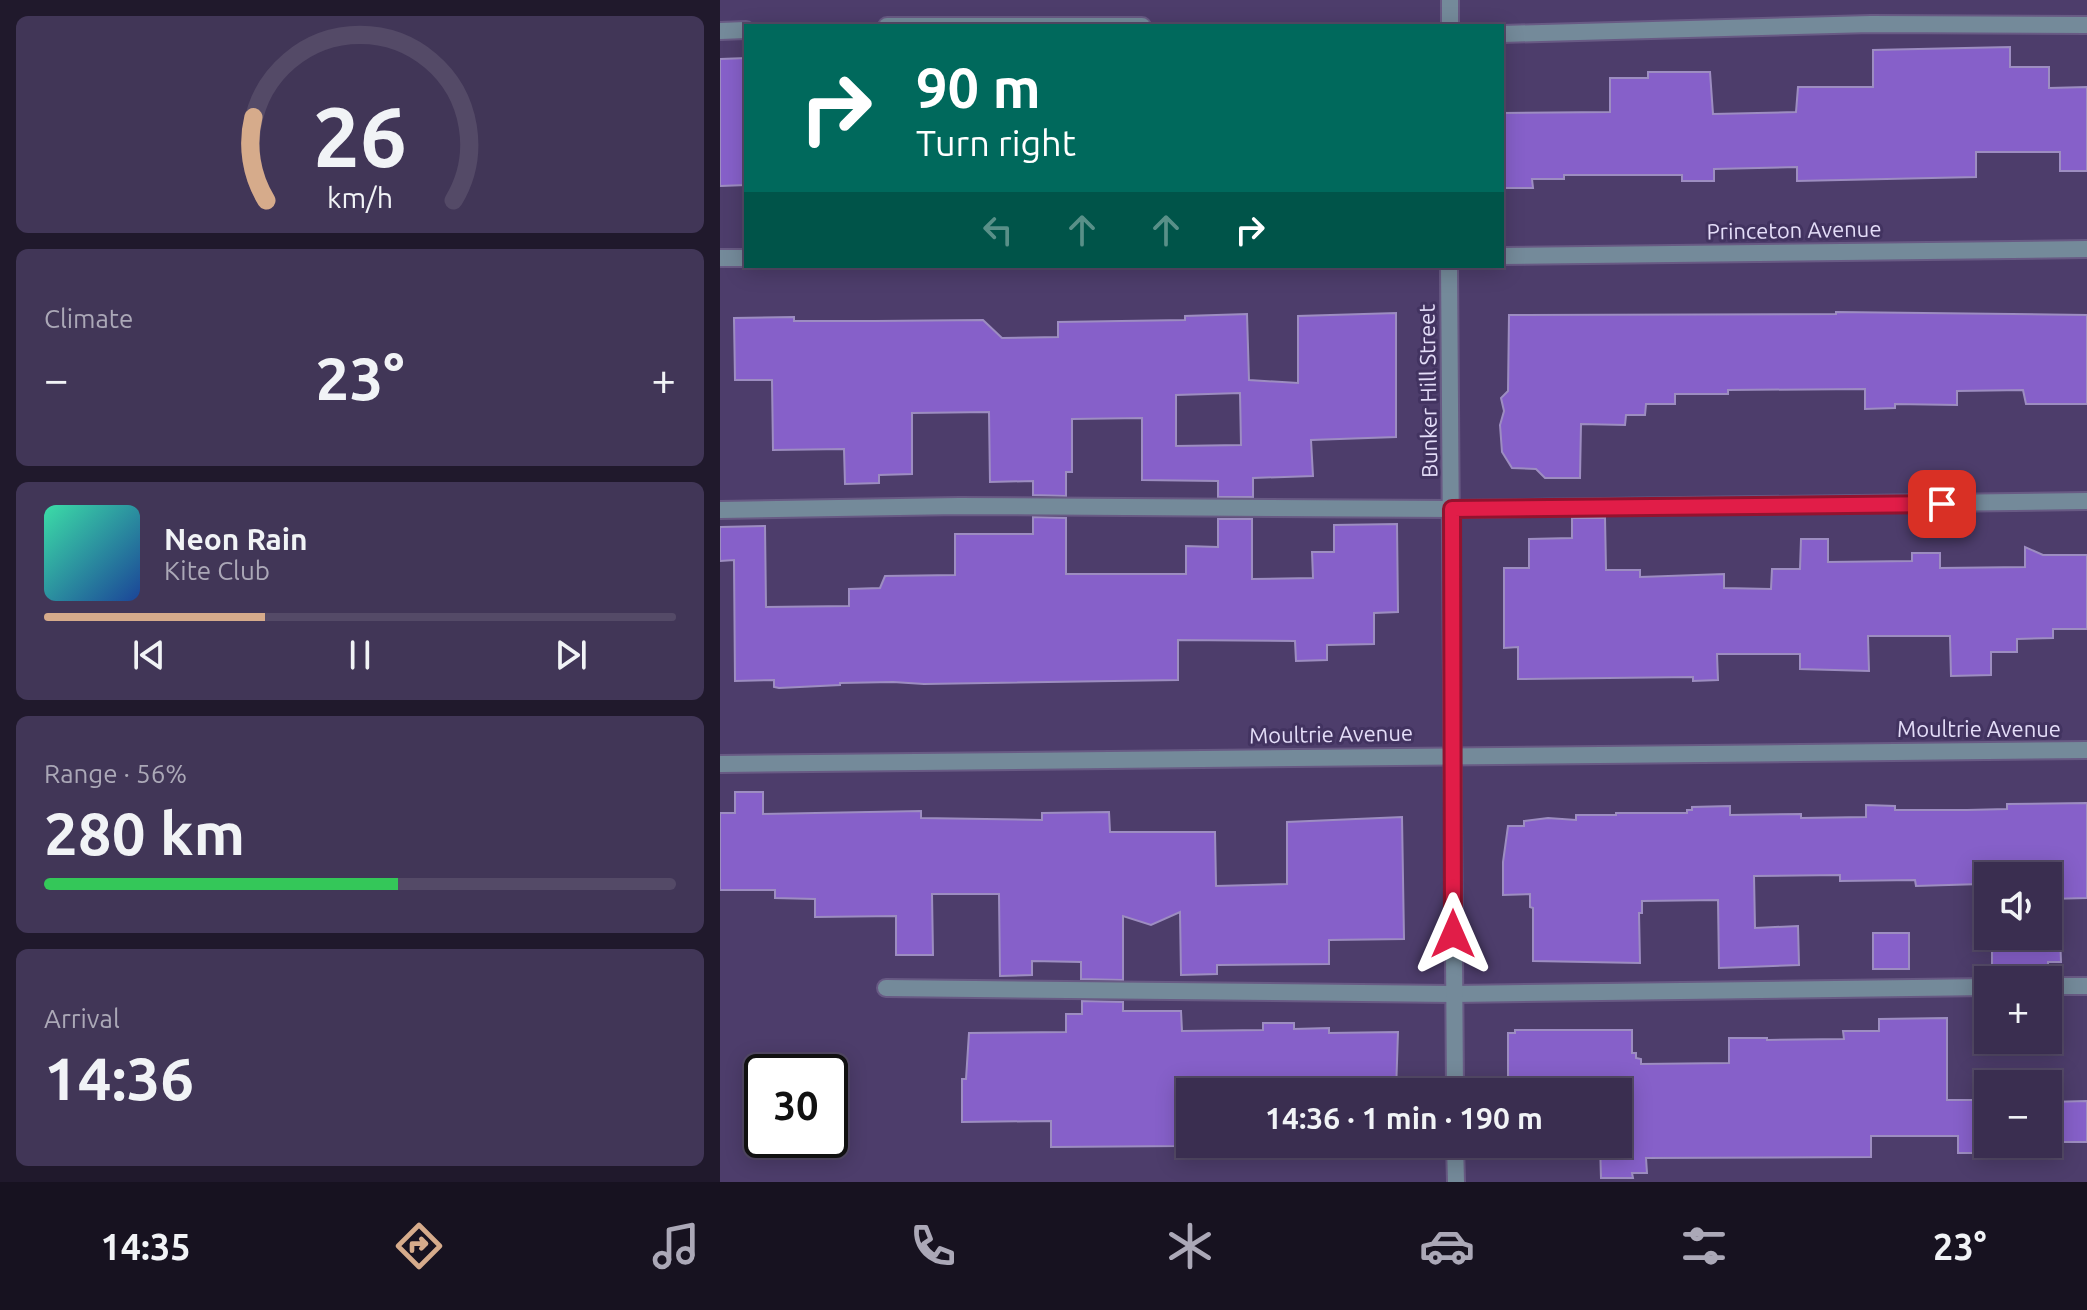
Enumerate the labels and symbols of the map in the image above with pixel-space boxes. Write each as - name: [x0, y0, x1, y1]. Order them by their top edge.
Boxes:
- street label: Princeton Avenue: [1706, 215, 1882, 244]
- street label: Bunker Hill Street: [1413, 303, 1442, 478]
- pin: [1908, 470, 1976, 538]
- street label: Moultrie Avenue: [1897, 716, 2061, 741]
- street label: Moultrie Avenue: [1249, 720, 1413, 747]
- position arrow: [1411, 892, 1495, 976]
- speed limit sign: 30: [744, 1054, 848, 1158]

